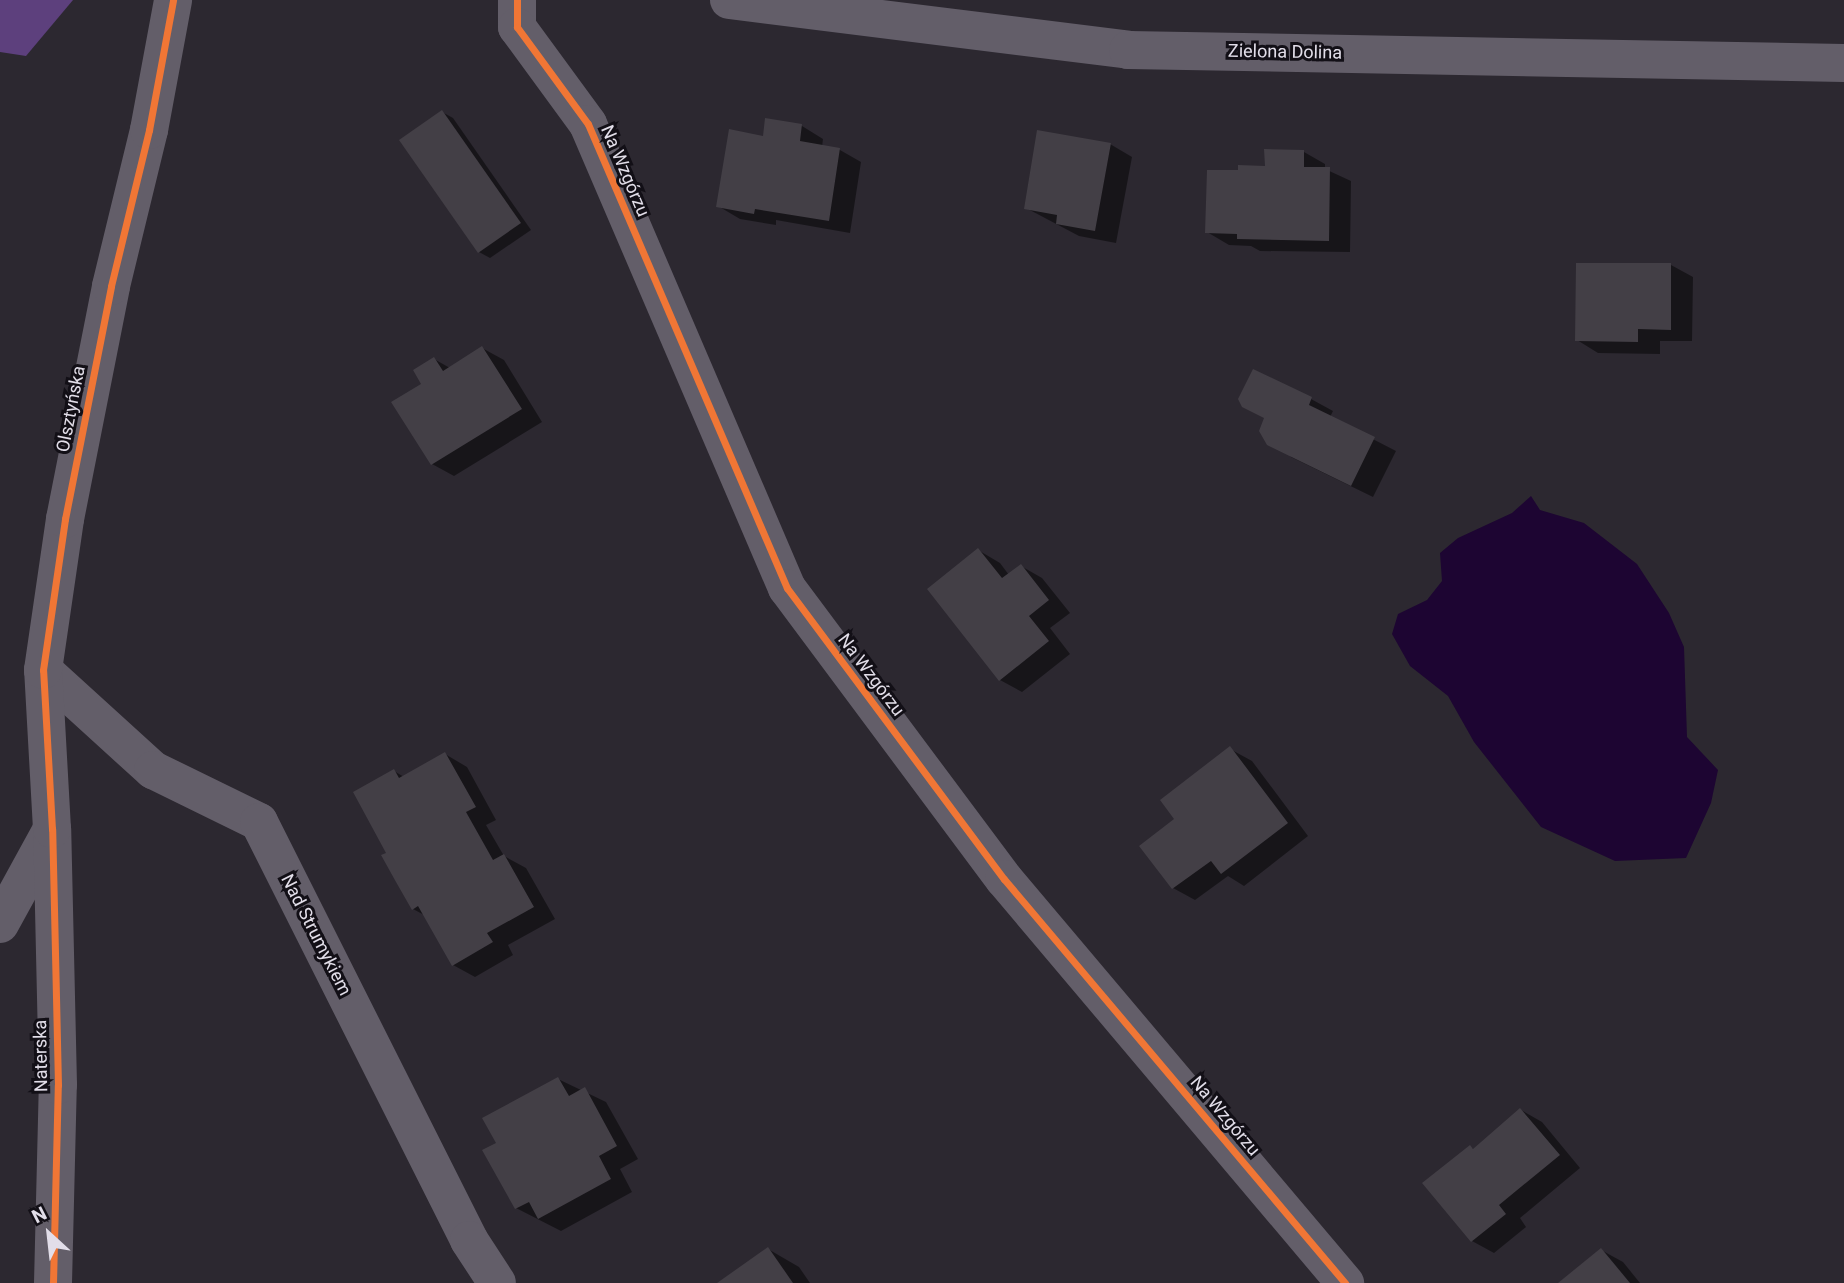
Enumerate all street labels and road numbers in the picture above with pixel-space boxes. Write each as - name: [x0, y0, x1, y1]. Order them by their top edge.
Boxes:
- street label: Zielona Dolina: [1228, 40, 1342, 64]
- street label: Na Wzgórzu: [596, 122, 654, 220]
- street label: Olsztyńska: [52, 364, 90, 454]
- street label: Na Wzgórzu: [833, 630, 909, 720]
- street label: Nad Strumykiem: [276, 871, 356, 999]
- street label: Naterska: [30, 1020, 52, 1092]
- street label: Na Wzgórzu: [1185, 1072, 1265, 1160]

